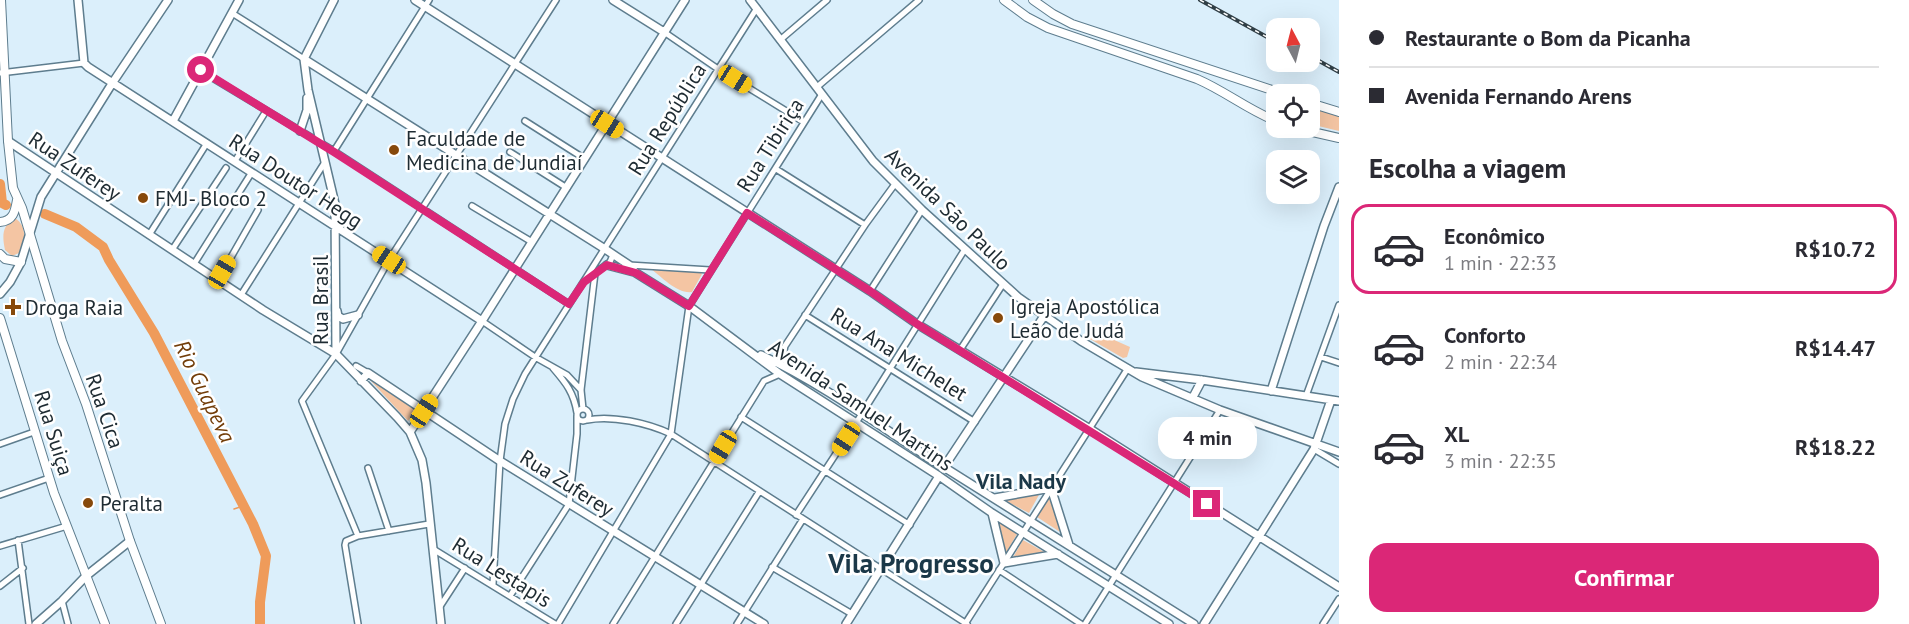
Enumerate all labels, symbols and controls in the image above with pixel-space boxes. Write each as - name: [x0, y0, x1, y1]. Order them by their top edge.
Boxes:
- north arrow: [1266, 18, 1320, 72]
- map controls: [1266, 18, 1320, 204]
- text: Restaurante o Bom da Picanha: [1405, 24, 1691, 52]
- route start: [187, 56, 214, 83]
- street label: Rua República: [622, 58, 712, 180]
- car: [715, 62, 755, 96]
- text: Avenida Fernando Arens: [1405, 82, 1632, 110]
- button: locate: [1266, 84, 1320, 138]
- street label: Rua Tibiriça: [730, 93, 810, 197]
- car: [587, 107, 627, 141]
- street label: Rua Zuferey: [24, 125, 127, 207]
- place label: Faculdade de Medicina de Jundiaí: [406, 125, 583, 176]
- street label: Rua Doutor Hegg: [224, 128, 368, 234]
- street label: Avenida São Paulo: [879, 142, 1017, 276]
- marker: Faculdade de Medicina de Jundiaí: [387, 143, 401, 157]
- button: layers: [1266, 150, 1320, 204]
- text: Escolha a viagem: [1369, 151, 1566, 185]
- place label: FMJ- Bloco 2: [155, 185, 267, 212]
- marker: FMJ- Bloco 2: [136, 191, 150, 205]
- icon: car: [1372, 222, 1426, 276]
- text: Econômico: [1444, 222, 1545, 250]
- text: R$10.72: [1795, 235, 1876, 263]
- car: [369, 243, 409, 277]
- text: 1 min · 22:33: [1444, 250, 1557, 276]
- car: [205, 252, 239, 292]
- street label: Rua Brasil: [307, 255, 334, 345]
- place label: Igreja Apostólica Leão de Judá: [1010, 293, 1160, 344]
- place label: Droga Raia: [25, 294, 123, 321]
- marker: Droga Raia: [6, 300, 20, 314]
- street label: Rua Ana Michelet: [825, 301, 973, 407]
- marker: Igreja Apostólica Leão de Judá: [991, 311, 1005, 325]
- icon: car: [1372, 321, 1426, 375]
- text: Conforto: [1444, 321, 1526, 349]
- street label: Avenida Samuel Martins: [764, 333, 958, 477]
- text: R$14.47: [1795, 334, 1876, 362]
- water label: Rio Guapeva: [168, 335, 242, 447]
- text: 2 min · 22:34: [1444, 349, 1557, 375]
- street label: Rua Cica: [80, 370, 130, 452]
- street label: Rua Suiça: [28, 387, 80, 479]
- car: [407, 391, 441, 431]
- callout: 4 min: [1158, 417, 1256, 459]
- car: [829, 419, 863, 459]
- icon: car: [1372, 420, 1426, 474]
- text: XL: [1444, 420, 1469, 448]
- text: 4 min: [1183, 425, 1232, 451]
- car: [706, 427, 740, 467]
- text: R$18.22: [1795, 433, 1876, 461]
- street label: Rua Zuferey: [515, 444, 619, 523]
- text: 3 min · 22:35: [1444, 448, 1557, 474]
- district label: Vila Nady: [975, 467, 1066, 495]
- place label: Peralta: [100, 490, 163, 517]
- route end: [1193, 490, 1220, 517]
- marker: Peralta: [81, 496, 95, 510]
- street label: Rua Lestapis: [447, 531, 557, 613]
- button: Confirmar: [1369, 543, 1879, 612]
- district label: Vila Progresso: [827, 546, 994, 580]

